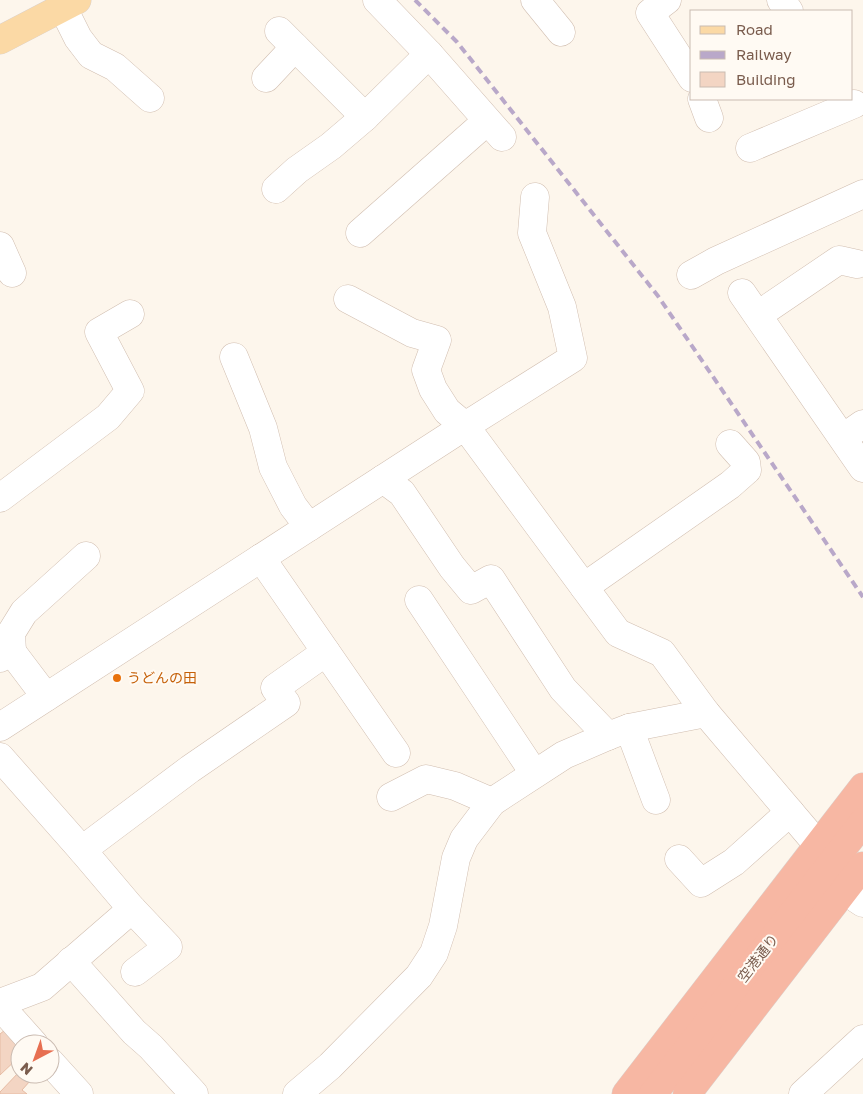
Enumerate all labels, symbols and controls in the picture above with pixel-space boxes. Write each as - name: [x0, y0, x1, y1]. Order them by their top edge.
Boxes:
- legend: [690, 10, 853, 100]
- text: Road: [736, 20, 773, 38]
- text: Railway: [736, 45, 792, 63]
- text: Building: [736, 70, 796, 88]
- place label: うどんの田: [127, 669, 197, 686]
- marker: うどんの田: [111, 672, 123, 684]
- street label: 空港通り: [734, 930, 782, 985]
- north arrow: [10, 1034, 60, 1084]
- text: N: [17, 1059, 36, 1079]

